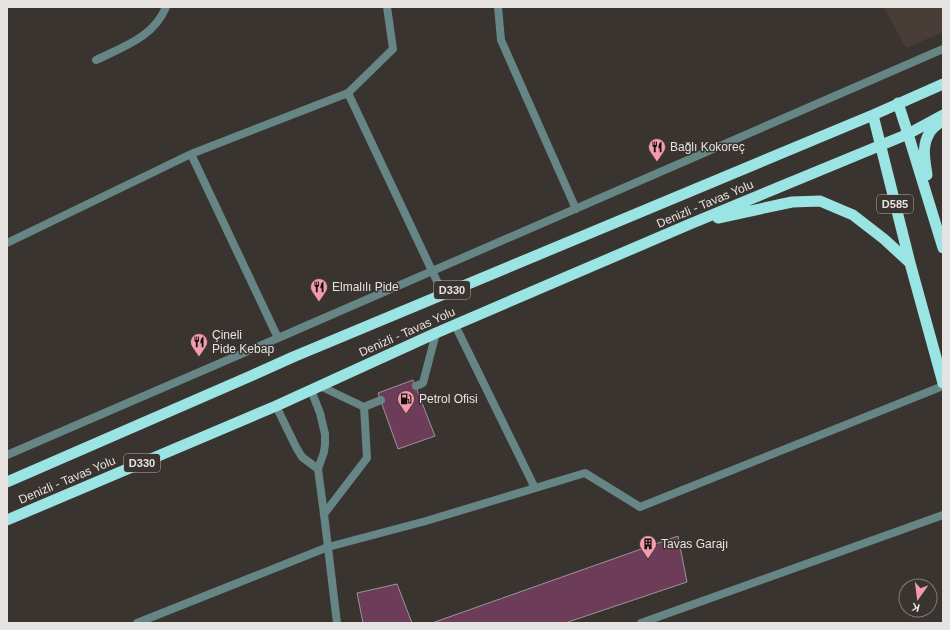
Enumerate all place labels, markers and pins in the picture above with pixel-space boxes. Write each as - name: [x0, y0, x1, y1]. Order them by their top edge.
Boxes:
- restaurant icon: Bağlı Kokoreç: [647, 137, 667, 162]
- place label: Bağlı Kokoreç: [670, 140, 745, 154]
- restaurant icon: Elmalılı Pide: [309, 277, 329, 302]
- place label: Elmalılı Pide: [332, 280, 399, 294]
- place label: Çineli Pide Kebap: [212, 328, 274, 356]
- restaurant icon: Çineli Pide Kebap: [189, 332, 209, 357]
- fuel station icon: Petrol Ofisi: [396, 389, 416, 414]
- place label: Petrol Ofisi: [419, 392, 478, 406]
- building icon: Tavas Garajı: [638, 534, 658, 559]
- place label: Tavas Garajı: [661, 537, 728, 551]

